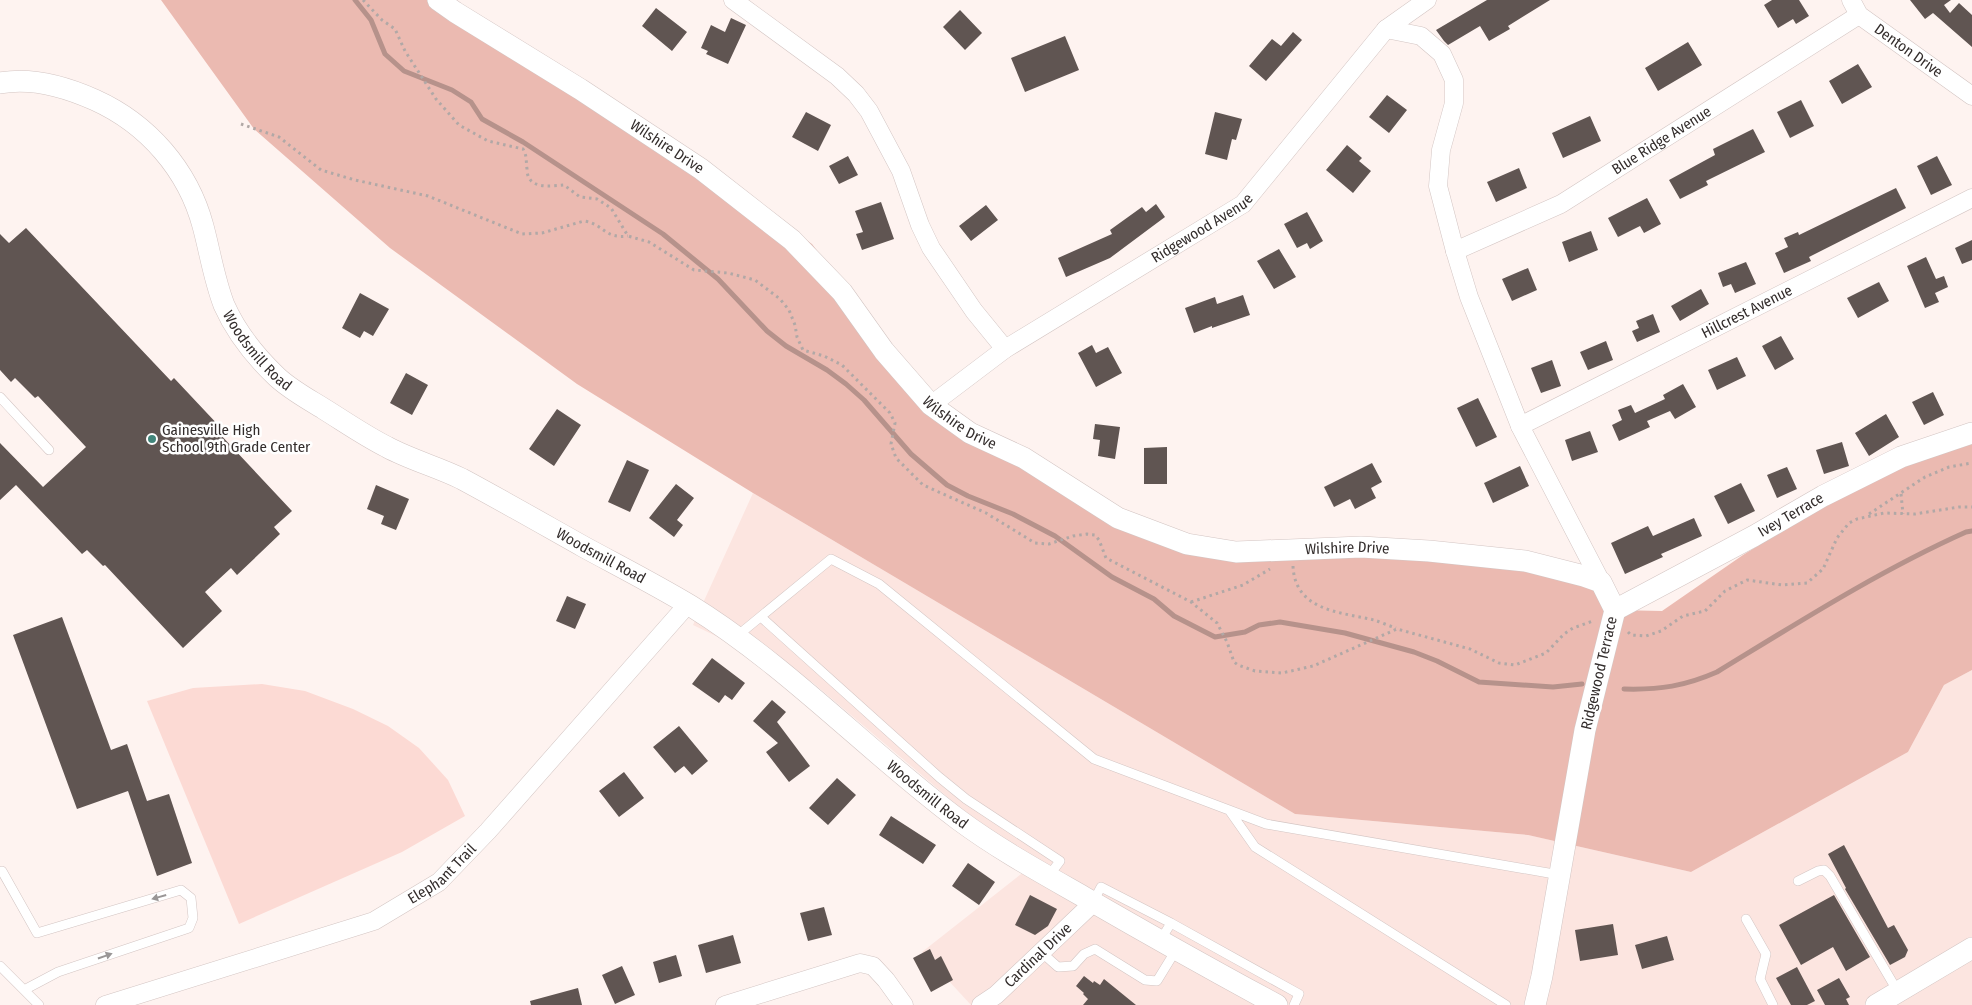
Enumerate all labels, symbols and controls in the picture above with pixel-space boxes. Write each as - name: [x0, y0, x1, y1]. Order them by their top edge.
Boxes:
- street label: Denton Drive: [1871, 20, 1946, 81]
- street label: Blue Ridge Avenue: [1609, 102, 1714, 178]
- street label: Wilshire Drive: [627, 116, 707, 177]
- street label: Ridgewood Avenue: [1148, 190, 1257, 267]
- street label: Hillcrest Avenue: [1698, 281, 1795, 342]
- street label: Woodsmill Road: [219, 307, 295, 395]
- street label: Wilshire Drive: [919, 393, 999, 453]
- place label: Gainesville High School 9th Grade Center: [162, 421, 311, 456]
- marker: Gainesville High School 9th Grade Center: [146, 433, 158, 445]
- street label: Ivey Terrace: [1755, 489, 1827, 541]
- street label: Woodsmill Road: [553, 524, 649, 587]
- street label: Wilshire Drive: [1305, 538, 1390, 558]
- street label: Ridgewood Terrace: [1577, 615, 1621, 731]
- street label: Woodsmill Road: [883, 757, 972, 833]
- street label: Elephant Trail: [405, 840, 480, 908]
- one-way arrow: [151, 893, 166, 901]
- street label: Cardinal Drive: [1001, 919, 1075, 991]
- one-way arrow: [97, 952, 112, 959]

